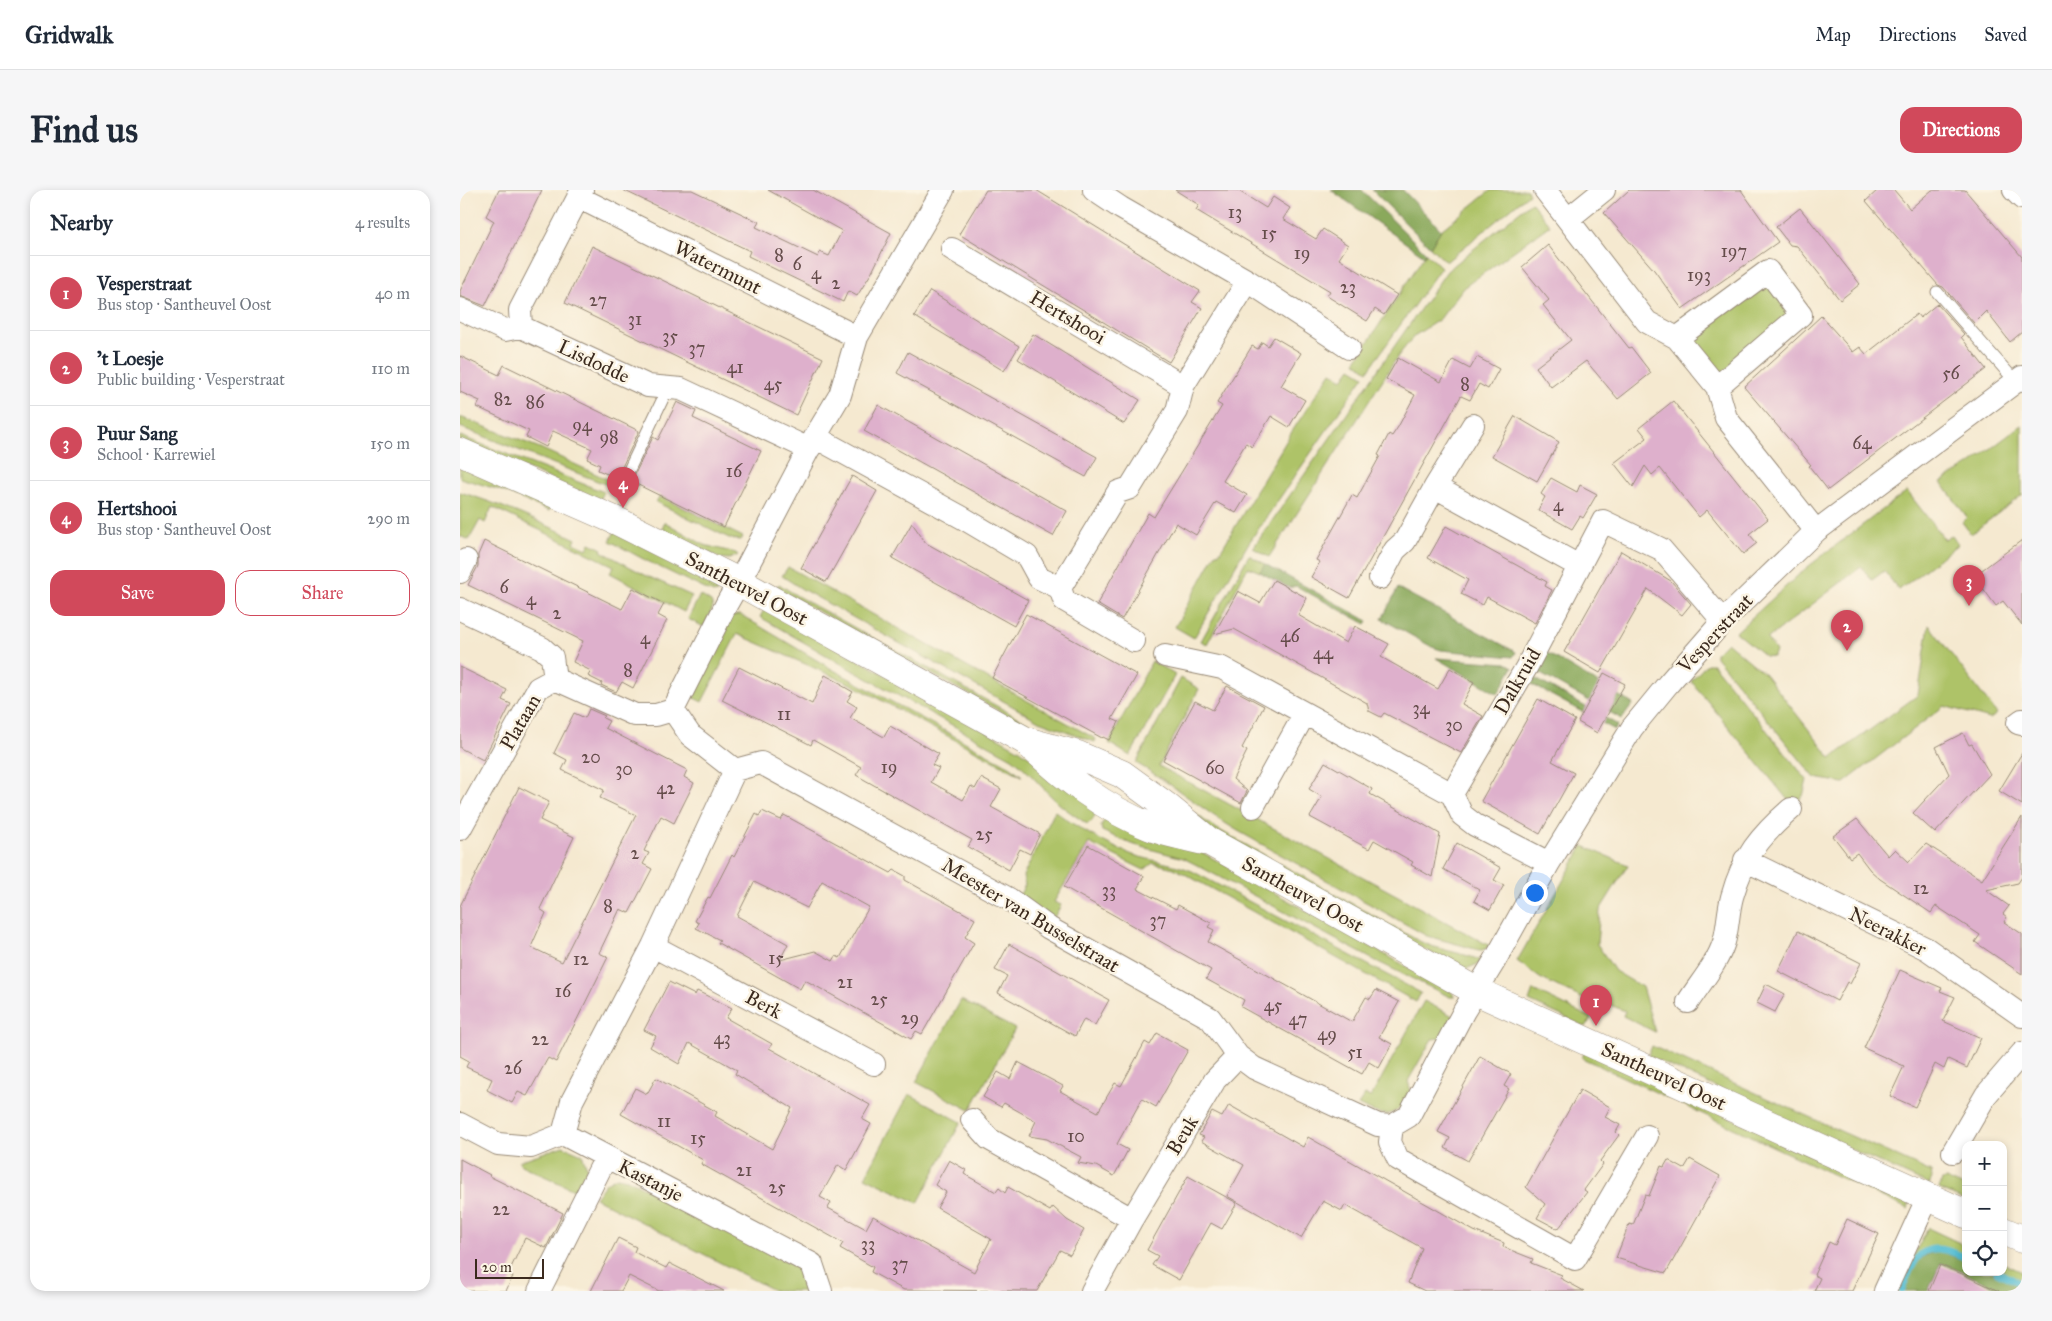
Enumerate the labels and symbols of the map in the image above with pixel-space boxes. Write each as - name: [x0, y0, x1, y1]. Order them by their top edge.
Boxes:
- house number: 13: [1228, 201, 1242, 223]
- house number: 15: [1261, 222, 1277, 244]
- street label: Watermunt: [670, 235, 766, 299]
- house number: 197: [1721, 240, 1747, 262]
- house number: 19: [1294, 242, 1310, 264]
- house number: 8: [774, 244, 784, 266]
- house number: 6: [792, 253, 802, 275]
- house number: 4: [811, 262, 822, 284]
- house number: 193: [1687, 264, 1711, 286]
- house number: 2: [832, 272, 841, 294]
- house number: 23: [1340, 276, 1356, 298]
- street label: Hertshooi: [1026, 285, 1111, 349]
- house number: 27: [589, 289, 607, 311]
- house number: 31: [628, 308, 642, 330]
- house number: 35: [662, 325, 678, 347]
- street label: Lisdodde: [554, 334, 634, 388]
- house number: 37: [689, 337, 705, 359]
- house number: 41: [726, 356, 744, 378]
- house number: 56: [1942, 362, 1961, 384]
- house number: 45: [764, 373, 783, 395]
- house number: 8: [1460, 373, 1470, 395]
- house number: 82: [494, 388, 512, 410]
- house number: 86: [526, 391, 545, 413]
- house number: 94: [572, 414, 593, 436]
- house number: 98: [599, 426, 619, 448]
- house number: 64: [1852, 432, 1873, 454]
- house number: 16: [726, 460, 743, 482]
- pin: 4: [607, 467, 639, 508]
- house number: 4: [1553, 494, 1564, 516]
- street label: Santheuvel Oost: [682, 546, 812, 630]
- pin: 3: [1953, 565, 1985, 606]
- house number: 6: [499, 576, 509, 598]
- house number: 4: [526, 588, 537, 610]
- street label: Vesperstraat: [1672, 588, 1758, 678]
- house number: 2: [553, 602, 562, 624]
- pin: 2: [1831, 610, 1863, 651]
- house number: 46: [1280, 625, 1300, 647]
- house number: 4: [640, 627, 651, 649]
- house number: 44: [1313, 642, 1334, 664]
- street label: Dalkruid: [1488, 644, 1546, 718]
- house number: 8: [623, 659, 633, 681]
- street label: Plataan: [495, 690, 546, 754]
- house number: 34: [1412, 697, 1431, 719]
- house number: 11: [777, 703, 791, 725]
- house number: 30: [1445, 714, 1463, 736]
- house number: 20: [581, 746, 601, 768]
- house number: 19: [881, 756, 897, 778]
- house number: 60: [1205, 757, 1225, 779]
- house number: 30: [615, 758, 633, 780]
- house number: 42: [657, 777, 676, 799]
- house number: 25: [975, 823, 993, 845]
- house number: 2: [631, 842, 640, 864]
- street label: Santheuvel Oost: [1238, 851, 1368, 937]
- street label: Meester van Busselstraat: [938, 852, 1124, 978]
- house number: 12: [1913, 877, 1929, 899]
- house number: 33: [1102, 879, 1116, 901]
- your location: [1522, 880, 1548, 906]
- house number: 8: [603, 895, 613, 917]
- street label: Neerakker: [1845, 901, 1931, 961]
- house number: 37: [1150, 909, 1166, 931]
- house number: 15: [768, 947, 784, 969]
- house number: 12: [573, 948, 589, 970]
- house number: 21: [837, 971, 853, 993]
- house number: 16: [555, 980, 572, 1002]
- street label: Berk: [742, 984, 787, 1024]
- pin: 1: [1580, 985, 1612, 1026]
- house number: 25: [870, 988, 888, 1010]
- house number: 45: [1264, 994, 1283, 1016]
- house number: 29: [901, 1007, 919, 1029]
- house number: 47: [1289, 1008, 1307, 1030]
- house number: 49: [1317, 1023, 1337, 1045]
- house number: 43: [713, 1027, 731, 1049]
- house number: 22: [531, 1028, 549, 1050]
- street label: Santheuvel Oost: [1598, 1037, 1730, 1115]
- house number: 51: [1347, 1041, 1363, 1063]
- house number: 26: [504, 1057, 523, 1079]
- house number: 11: [657, 1110, 671, 1132]
- street label: Beuk: [1161, 1110, 1203, 1159]
- house number: 10: [1067, 1125, 1085, 1147]
- house number: 15: [690, 1127, 706, 1149]
- street label: Kastanje: [615, 1154, 687, 1206]
- house number: 21: [736, 1159, 752, 1181]
- house number: 25: [768, 1176, 786, 1198]
- house number: 22: [492, 1198, 510, 1220]
- house number: 33: [861, 1233, 875, 1255]
- house number: 37: [892, 1253, 908, 1275]
- scale bar: [475, 1256, 544, 1279]

